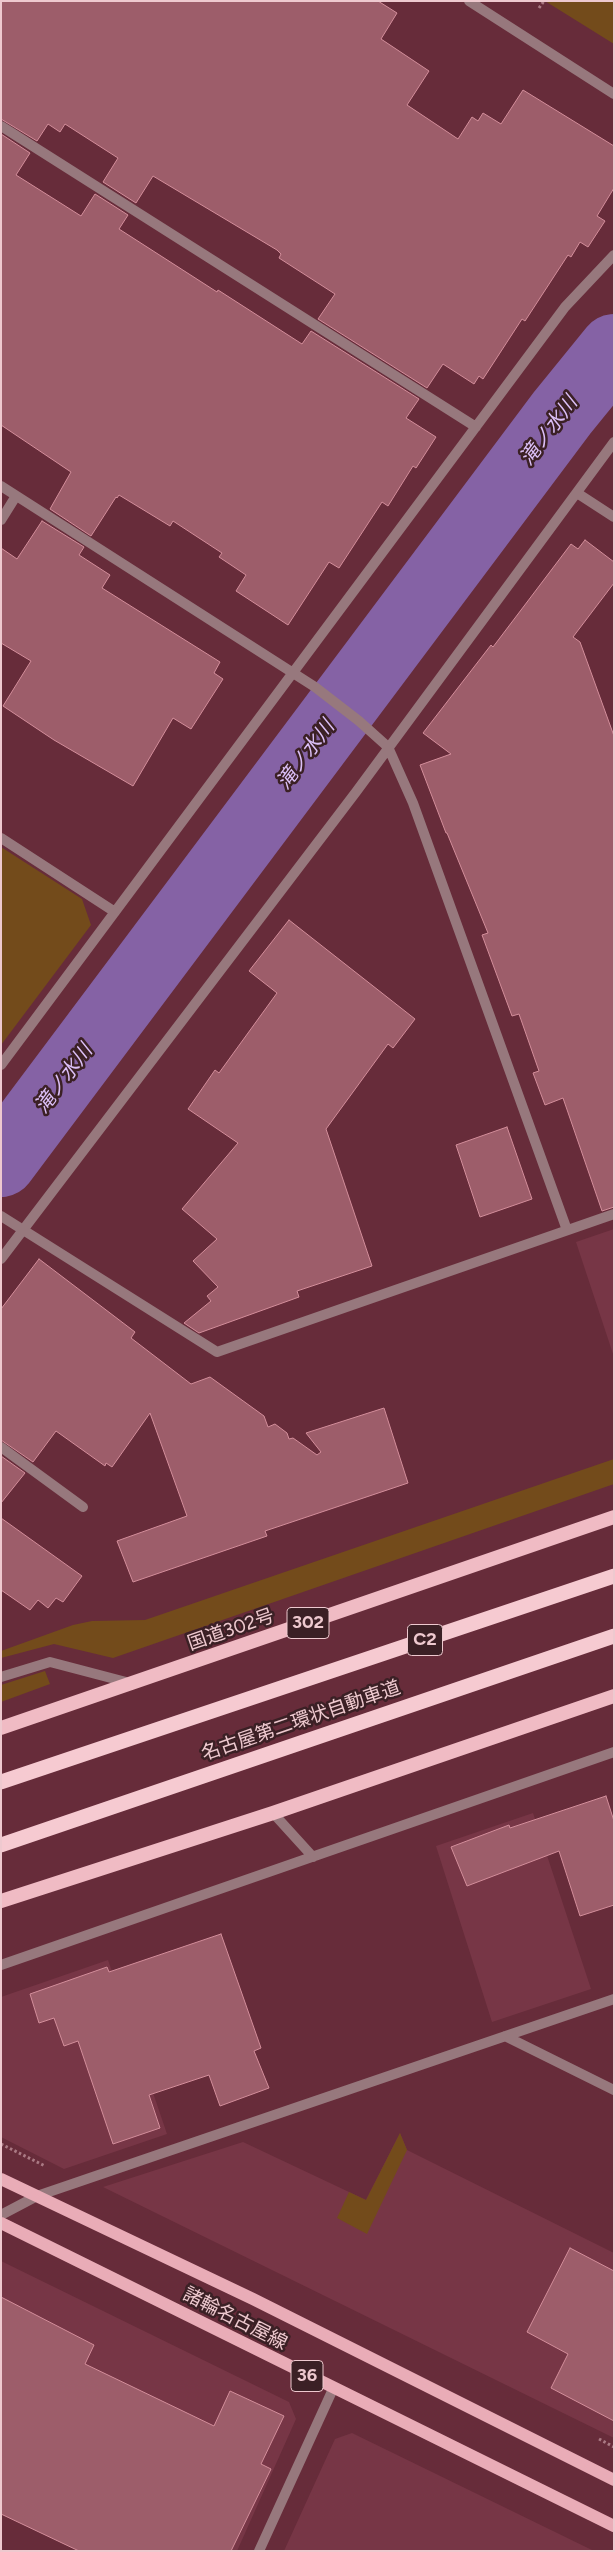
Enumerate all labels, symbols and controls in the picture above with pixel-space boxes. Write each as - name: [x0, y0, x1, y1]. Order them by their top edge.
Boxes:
- water label: 滝ノ水川: [515, 392, 583, 470]
- water label: 滝ノ水川: [272, 716, 340, 794]
- water label: 滝ノ水川: [30, 1040, 98, 1118]
- street label: 国道302号: [185, 1605, 277, 1655]
- road number: 302: [287, 1608, 329, 1639]
- road number: C2: [408, 1624, 442, 1656]
- street label: 名古屋第二環状自動車道: [198, 1676, 404, 1766]
- street label: 諸輪名古屋線: [179, 2283, 291, 2355]
- road number: 36: [291, 2360, 323, 2392]

